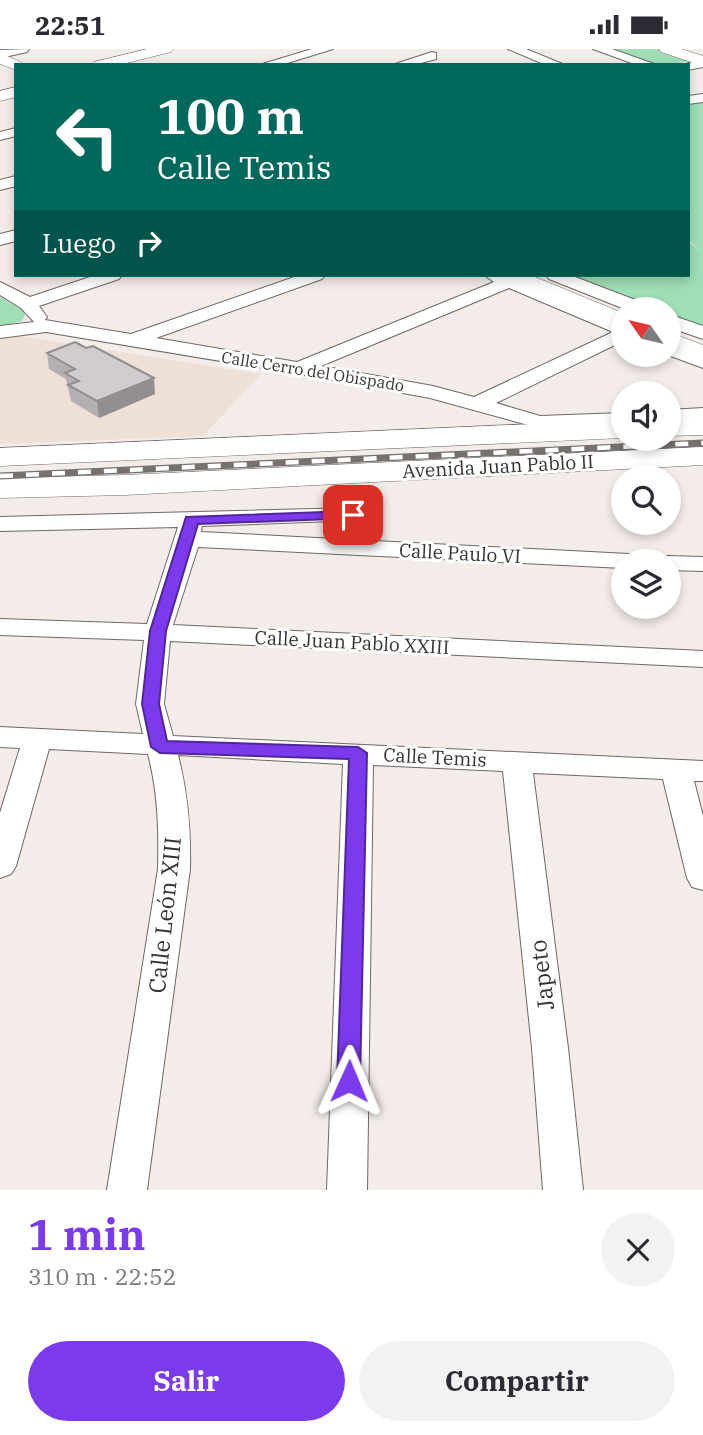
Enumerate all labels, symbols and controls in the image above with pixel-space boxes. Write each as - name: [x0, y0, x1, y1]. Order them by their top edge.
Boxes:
- text: 22:51: [35, 8, 105, 42]
- text: 100 m: [157, 84, 304, 147]
- icon: left: [42, 91, 133, 182]
- text: Calle Temis: [157, 146, 331, 188]
- icon: right: [130, 224, 168, 262]
- text: Luego: [42, 226, 116, 260]
- north arrow: [611, 297, 681, 367]
- map controls: [611, 297, 681, 619]
- street label: Calle Cerro del Obispado: [220, 347, 406, 395]
- button: sound: [611, 381, 681, 451]
- street label: Avenida Juan Pablo II: [402, 449, 594, 483]
- button: search: [611, 465, 681, 535]
- pin: [323, 485, 383, 545]
- icon: arrive: [334, 496, 372, 534]
- street label: Calle Paulo VI: [398, 538, 522, 568]
- button: layers: [611, 549, 681, 619]
- street label: Calle Juan Pablo XXIII: [254, 625, 450, 659]
- street label: Calle Temis: [383, 742, 487, 772]
- street label: Calle León XIII: [141, 835, 187, 995]
- street label: Japeto: [522, 938, 560, 1012]
- position arrow: [312, 1044, 386, 1118]
- text: 1 min: [28, 1207, 146, 1262]
- button: close: [601, 1213, 675, 1287]
- text: 310 m · 22:52: [28, 1261, 177, 1291]
- button: Salir: [28, 1341, 345, 1421]
- button: Compartir: [359, 1341, 675, 1421]

